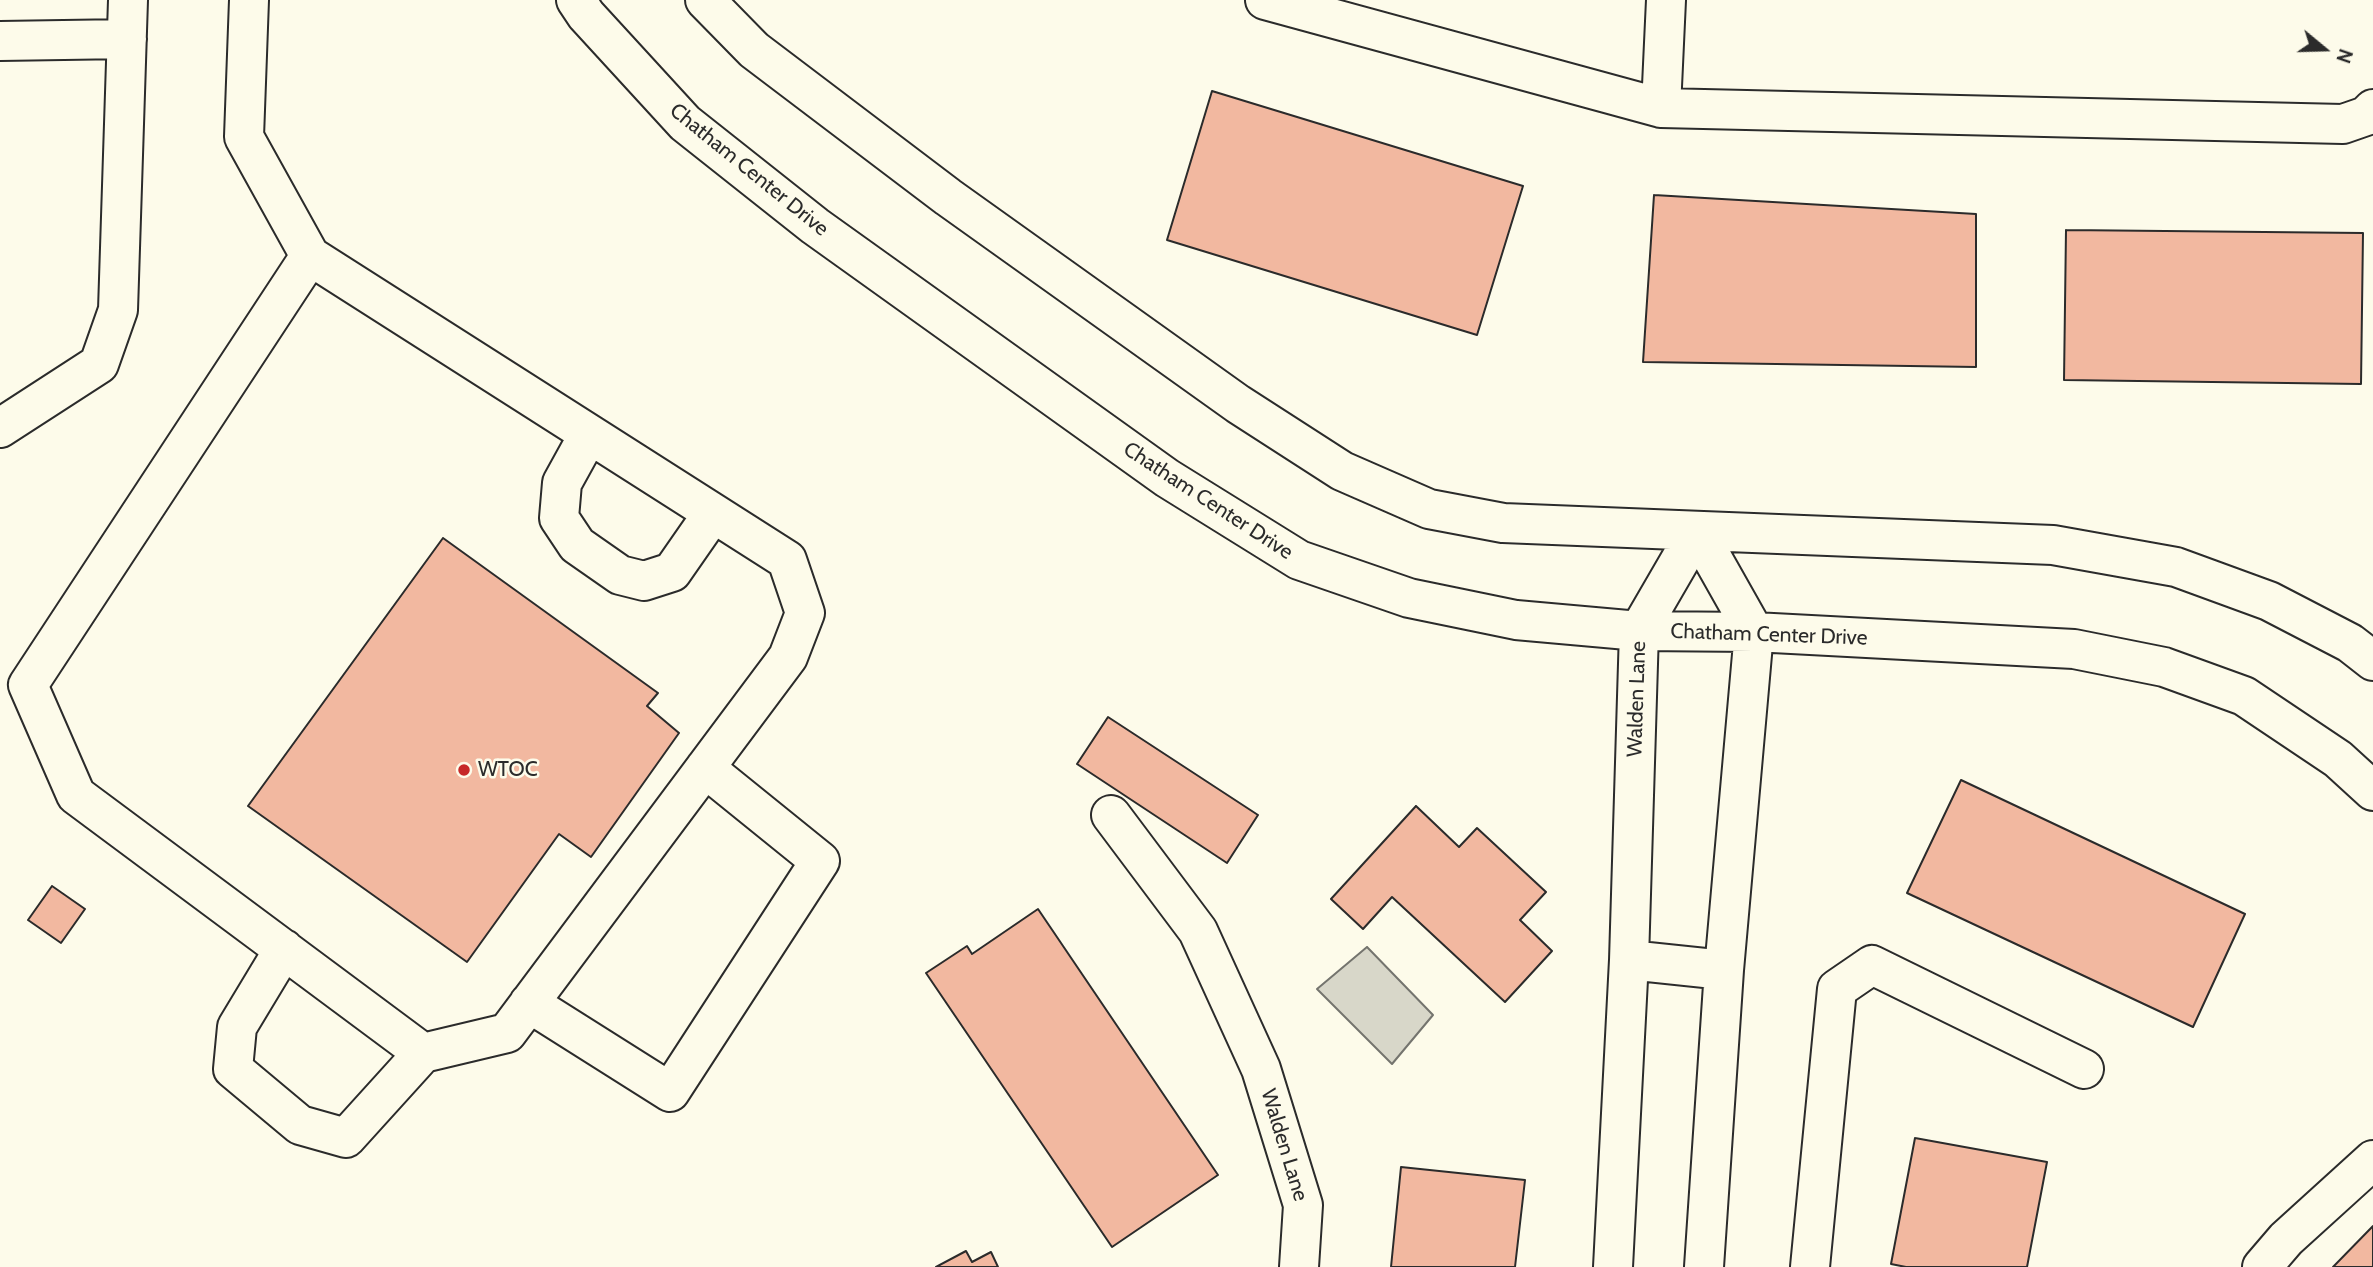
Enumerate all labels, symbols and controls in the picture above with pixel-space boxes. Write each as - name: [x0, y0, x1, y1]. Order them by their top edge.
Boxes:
- north arrow: [2289, 14, 2359, 84]
- text: N: [2331, 46, 2357, 66]
- street label: Chatham Center Drive: [665, 98, 833, 242]
- street label: Chatham Center Drive: [1119, 437, 1297, 565]
- street label: Chatham Center Drive: [1670, 619, 1868, 651]
- street label: Walden Lane: [1622, 641, 1652, 757]
- place label: WTOC: [478, 757, 538, 783]
- marker: WTOC: [456, 762, 472, 778]
- street label: Walden Lane: [1255, 1086, 1313, 1204]

